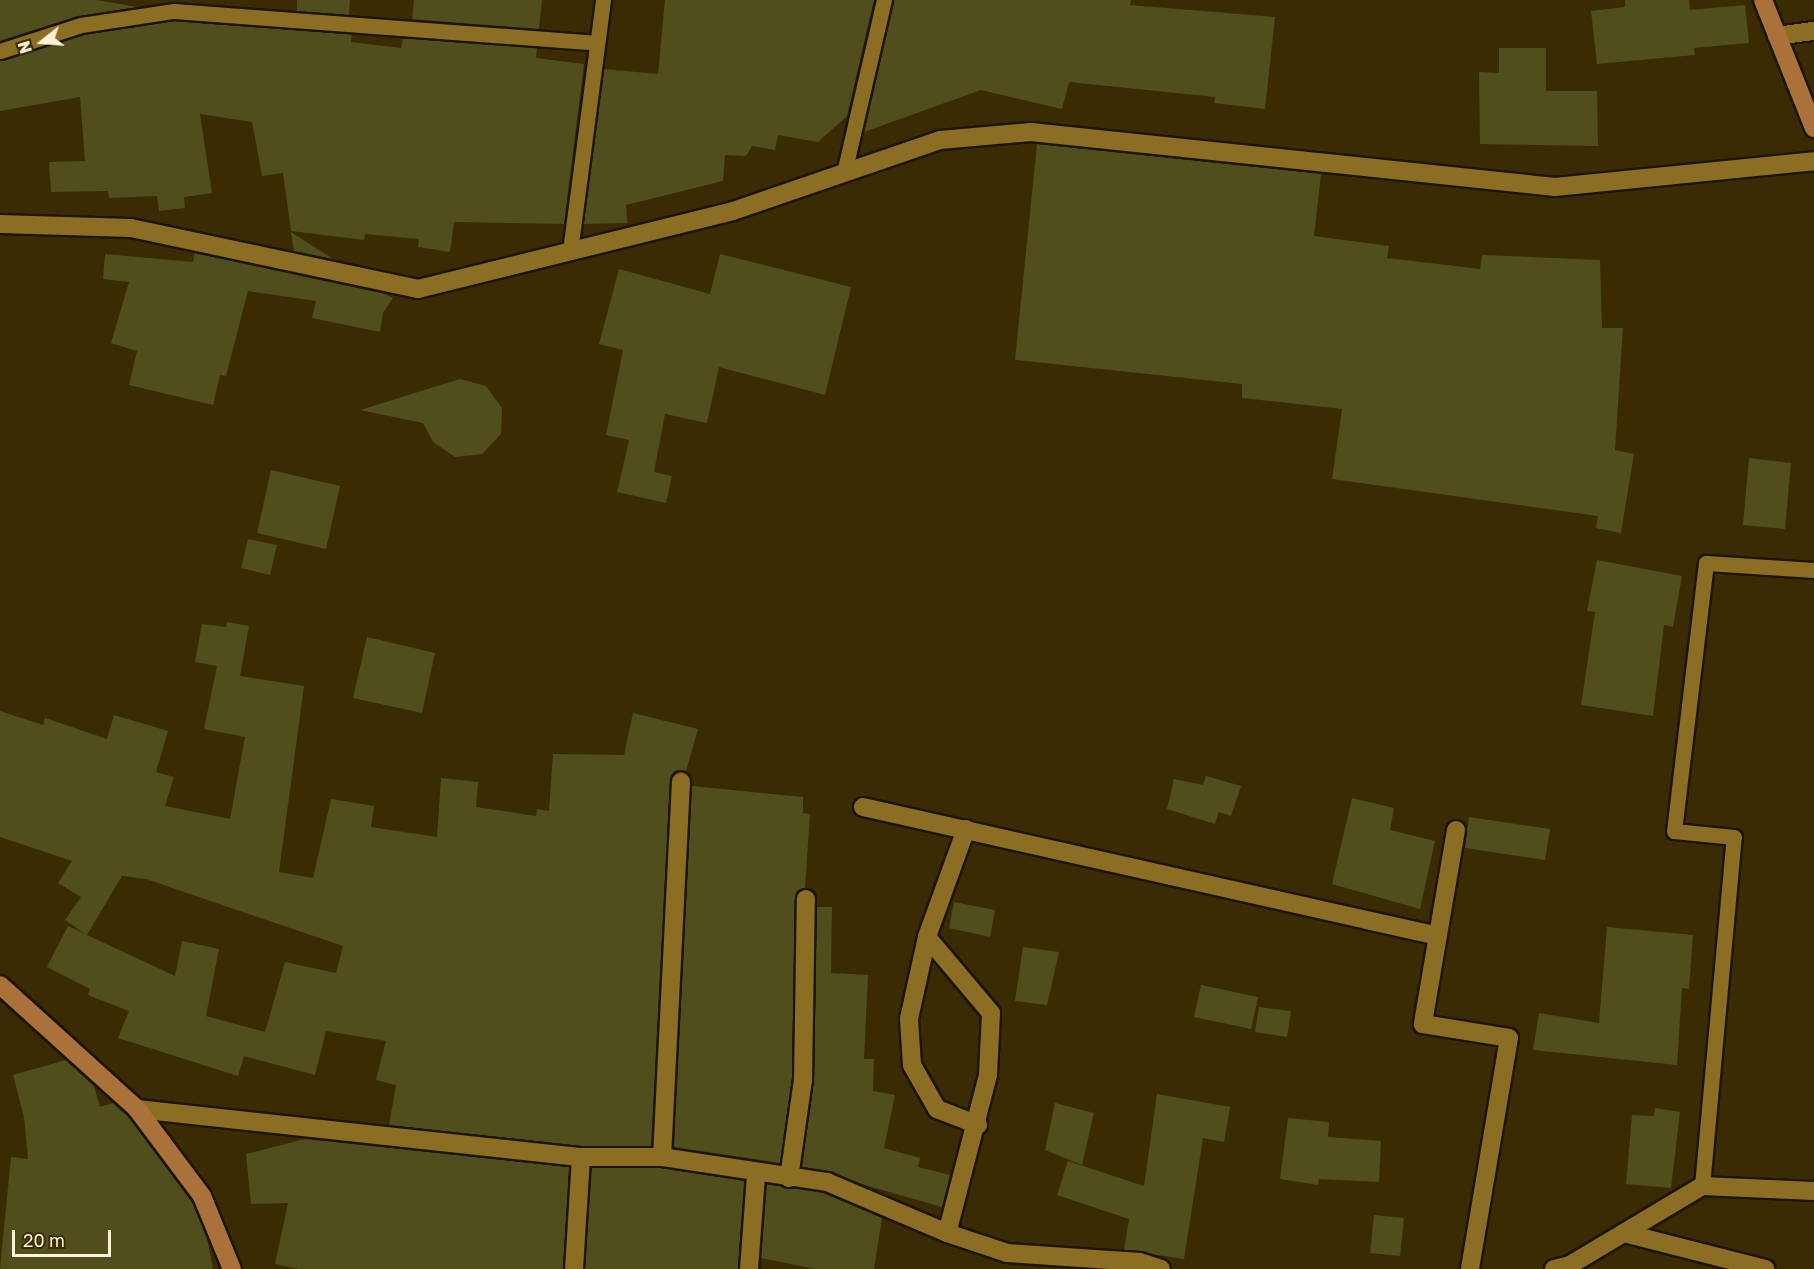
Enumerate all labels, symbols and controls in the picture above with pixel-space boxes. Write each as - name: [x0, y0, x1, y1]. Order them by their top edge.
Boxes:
- north arrow: [12, 12, 72, 72]
- text: N: [13, 39, 36, 56]
- scale bar: [15, 1218, 114, 1256]
- text: 20 m: [23, 1229, 65, 1251]

